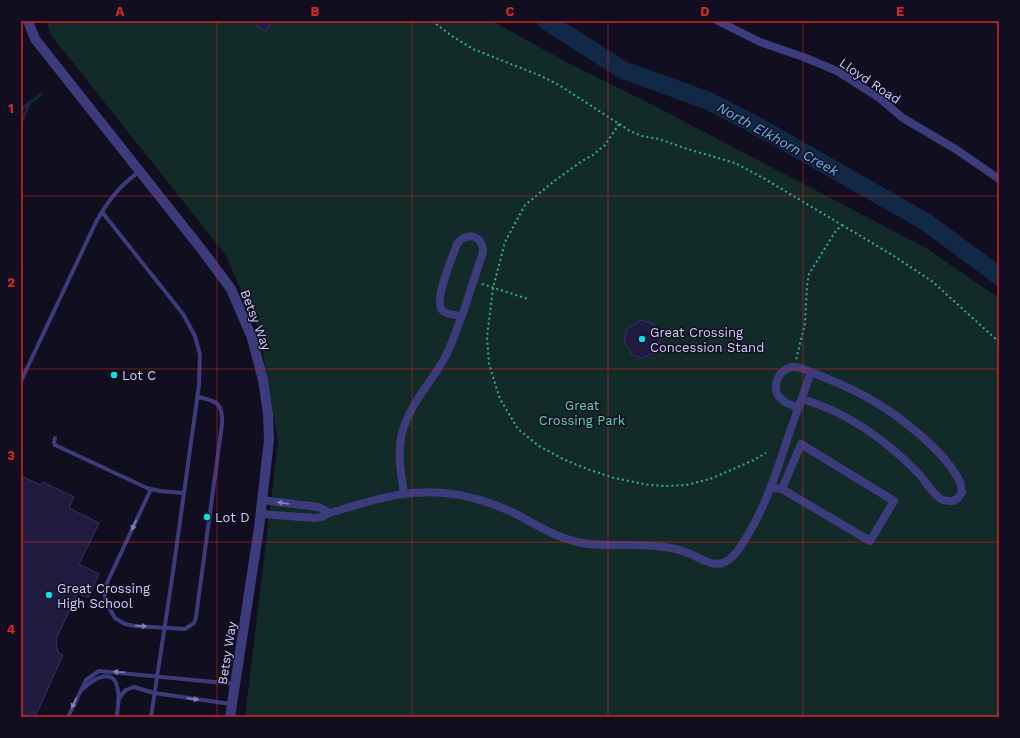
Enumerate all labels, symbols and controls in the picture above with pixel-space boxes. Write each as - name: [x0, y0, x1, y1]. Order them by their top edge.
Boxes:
- text: A: [116, 4, 125, 19]
- text: B: [311, 4, 320, 19]
- text: C: [506, 4, 515, 19]
- text: D: [700, 4, 710, 19]
- text: E: [896, 4, 904, 19]
- street label: Lloyd Road: [837, 55, 903, 107]
- water label: North Elkhorn Creek: [715, 99, 842, 179]
- text: 1: [8, 101, 14, 116]
- text: 2: [7, 275, 15, 290]
- street label: Betsy Way: [238, 287, 275, 353]
- place label: Great Crossing Concession Stand: [650, 325, 764, 355]
- marker: Great Crossing Concession Stand: [637, 334, 647, 344]
- place label: Lot C: [122, 368, 156, 383]
- marker: Lot C: [109, 370, 119, 380]
- park label: Great Crossing Park: [539, 398, 626, 428]
- text: 3: [7, 448, 15, 463]
- one-way arrow: [277, 500, 289, 506]
- place label: Lot D: [215, 510, 250, 525]
- marker: Lot D: [202, 512, 212, 522]
- one-way arrow: [131, 519, 137, 530]
- place label: Great Crossing High School: [57, 581, 150, 611]
- marker: Great Crossing High School: [44, 590, 54, 600]
- street label: Betsy Way: [215, 620, 239, 686]
- text: 4: [7, 622, 16, 637]
- one-way arrow: [135, 623, 147, 630]
- one-way arrow: [113, 668, 125, 675]
- one-way arrow: [187, 696, 199, 702]
- one-way arrow: [71, 698, 77, 709]

